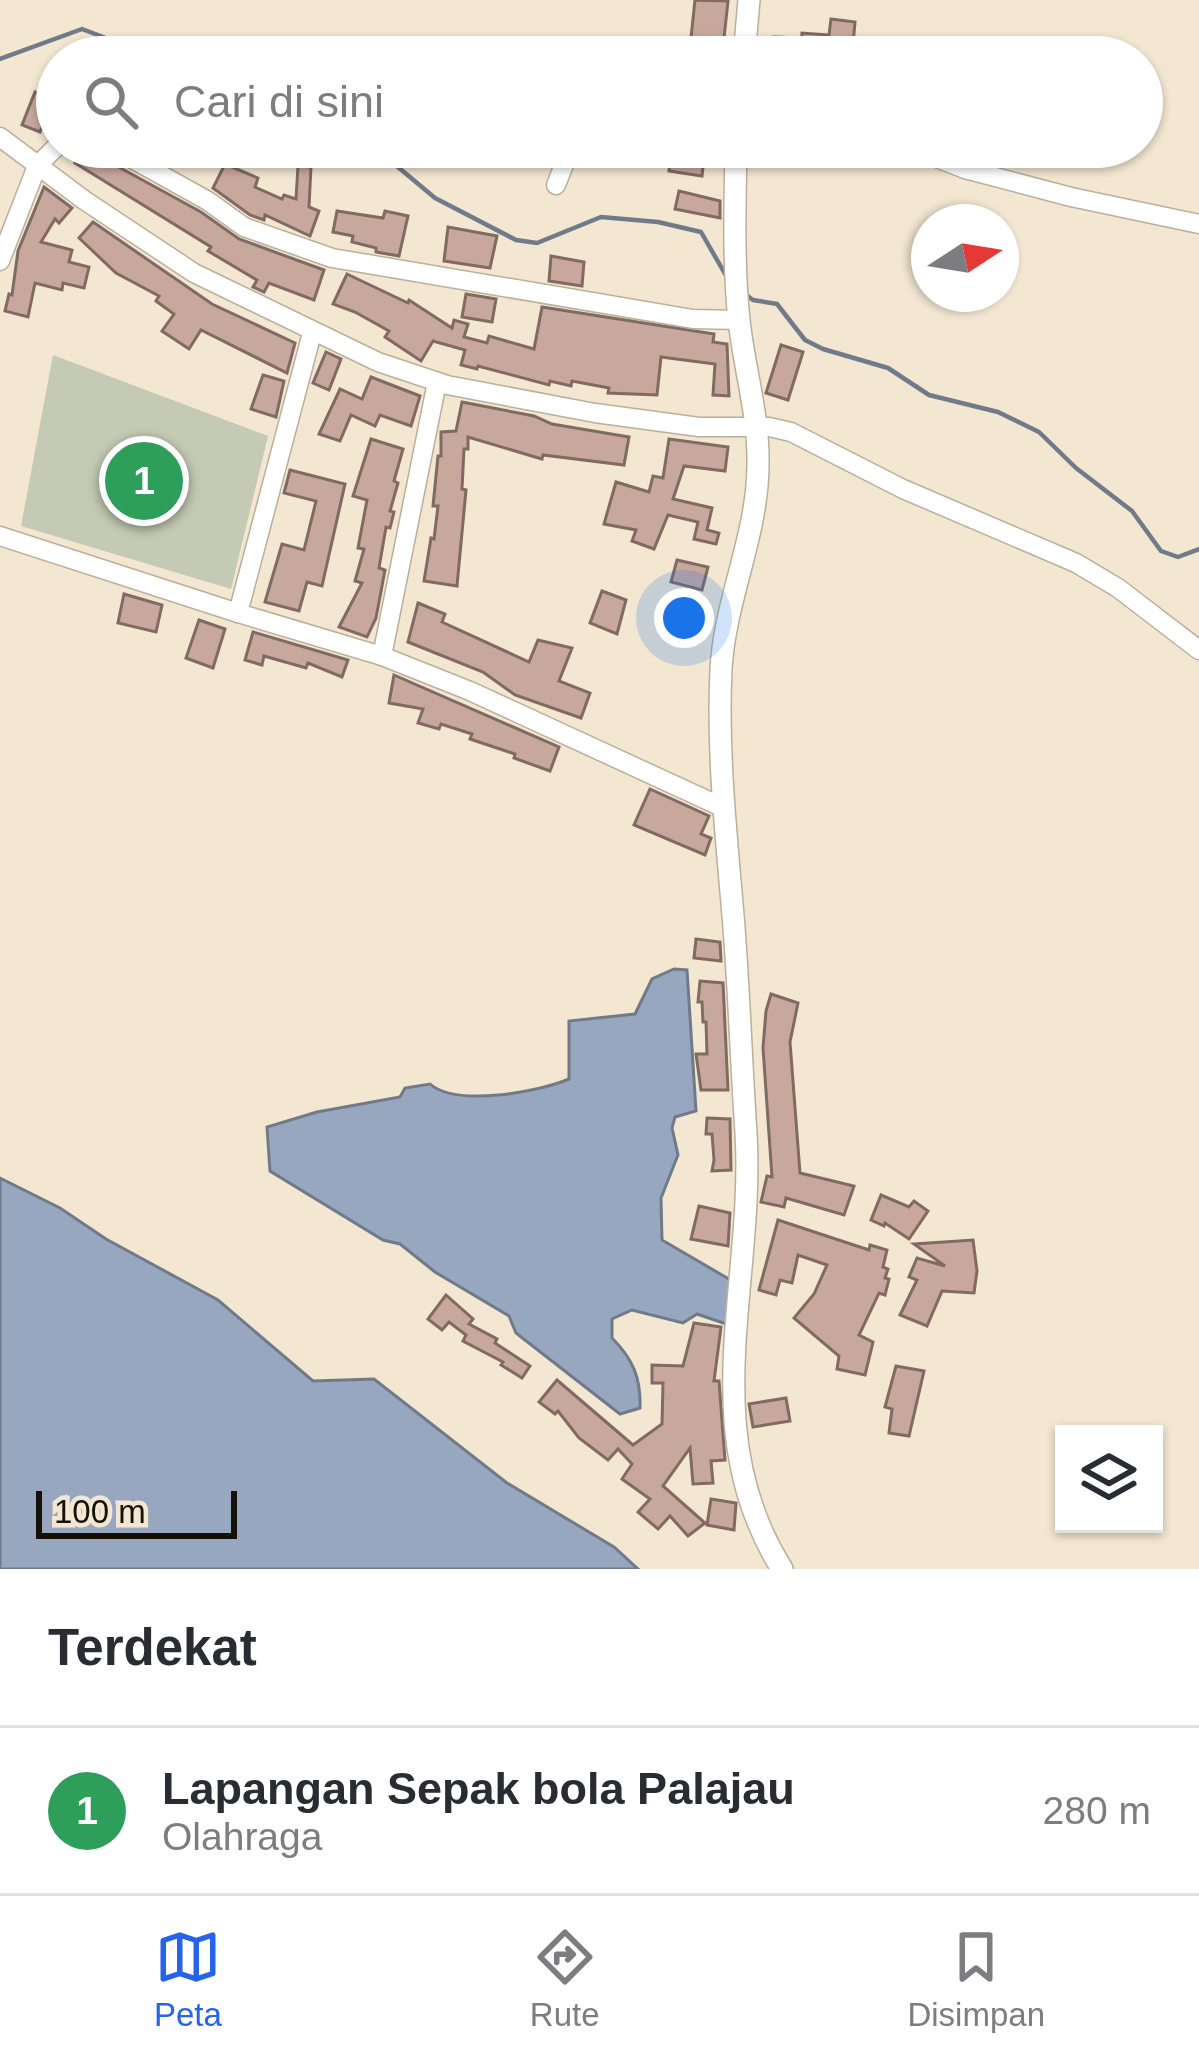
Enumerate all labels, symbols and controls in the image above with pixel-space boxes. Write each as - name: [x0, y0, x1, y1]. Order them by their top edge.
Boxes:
- search box: [36, 36, 1163, 168]
- icon: search: [78, 69, 144, 135]
- text: Cari di sini: [174, 76, 384, 127]
- north arrow: [911, 204, 1019, 312]
- pin: 1: [105, 436, 183, 526]
- your location: [654, 588, 714, 648]
- map controls: [1055, 1425, 1163, 1533]
- button: layers: [1055, 1425, 1163, 1533]
- scale bar: [36, 1485, 237, 1538]
- text: 100 m: [54, 1493, 146, 1530]
- text: Terdekat: [48, 1619, 257, 1676]
- text: Lapangan Sepak bola Palajau: [162, 1763, 795, 1814]
- text: 1: [76, 1789, 98, 1832]
- text: 280 m: [1043, 1789, 1151, 1832]
- text: Olahraga: [162, 1815, 322, 1858]
- tab: Peta: [154, 1924, 222, 2034]
- tab: Rute: [530, 1924, 600, 2034]
- tab: Disimpan: [907, 1924, 1045, 2034]

